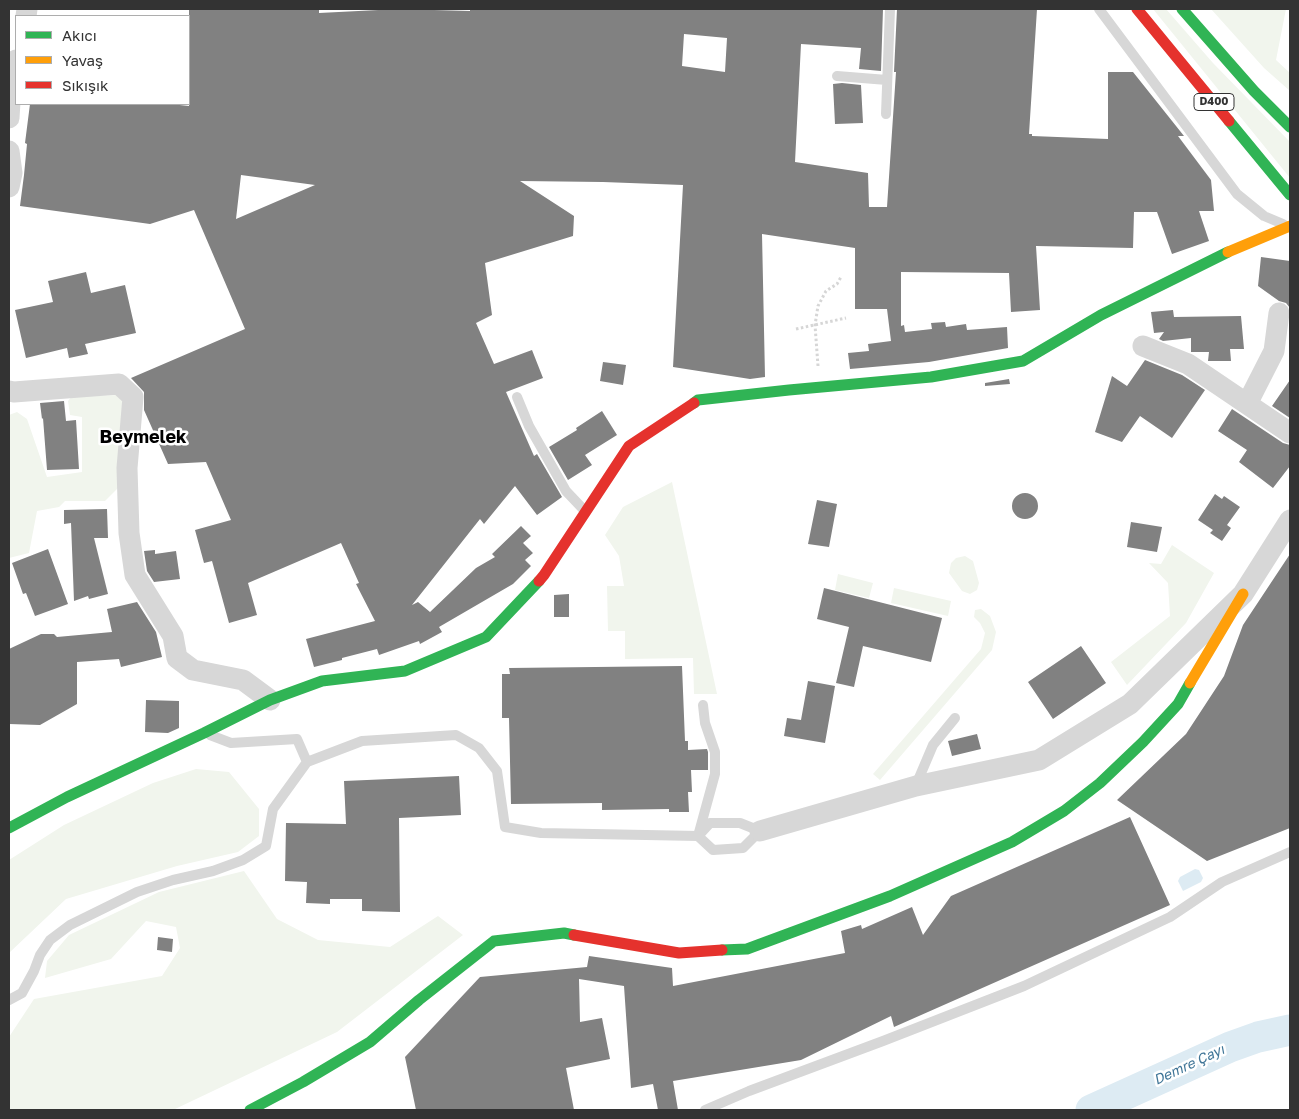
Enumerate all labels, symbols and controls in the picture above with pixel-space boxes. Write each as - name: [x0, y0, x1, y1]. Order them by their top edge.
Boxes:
- legend: [15, 15, 190, 105]
- text: Akıcı: [62, 26, 97, 44]
- text: Yavaş: [62, 51, 103, 69]
- text: Sıkışık: [62, 76, 109, 94]
- road number: D400: [1194, 94, 1234, 110]
- district label: Beymelek: [99, 426, 187, 448]
- water label: Demre Çayı: [1151, 1041, 1227, 1089]

